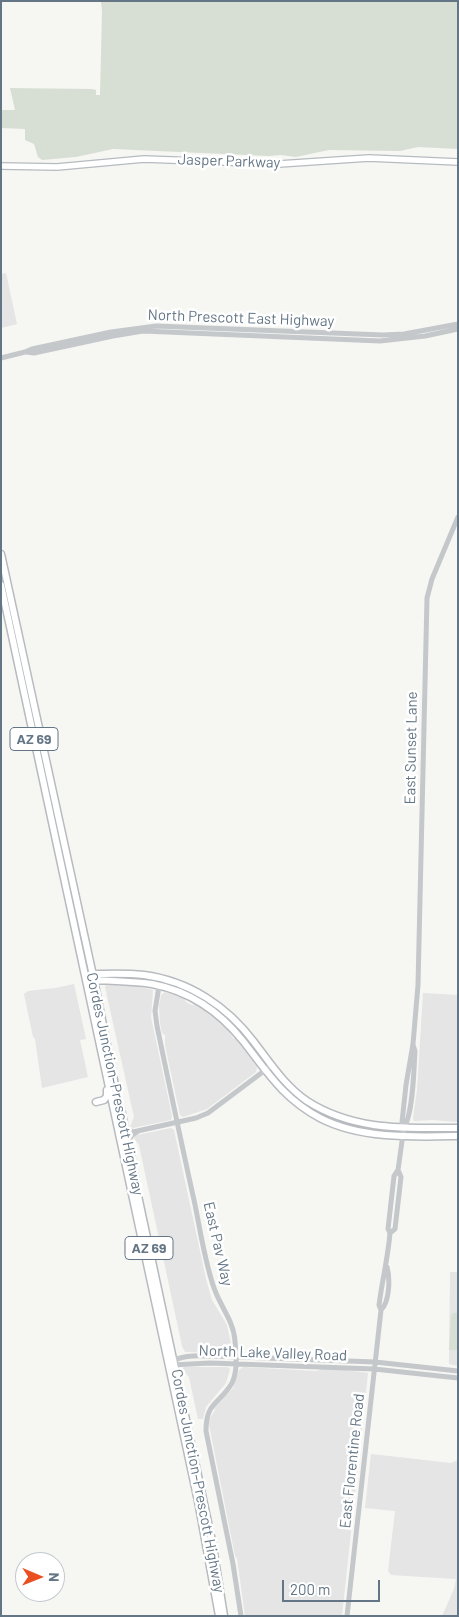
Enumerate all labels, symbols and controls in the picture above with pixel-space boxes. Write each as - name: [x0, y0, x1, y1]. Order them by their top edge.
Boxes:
- street label: Jasper Parkway: [177, 150, 281, 172]
- street label: North Prescott East Highway: [147, 306, 335, 330]
- street label: East Sunset Lane: [401, 691, 421, 805]
- road number: AZ 69: [10, 728, 58, 751]
- street label: Cordes Junction–Prescott Highway: [83, 971, 147, 1197]
- street label: East Pav Way: [200, 1200, 236, 1288]
- road number: AZ 69: [125, 1236, 173, 1260]
- street label: North Lake Valley Road: [198, 1341, 348, 1365]
- street label: Cordes Junction–Prescott Highway: [167, 1368, 229, 1594]
- street label: East Florentine Road: [336, 1393, 368, 1529]
- north arrow: [15, 1552, 65, 1602]
- scale bar: [284, 1570, 382, 1602]
- text: N: [46, 1572, 63, 1582]
- text: 200 m: [290, 1580, 330, 1598]

